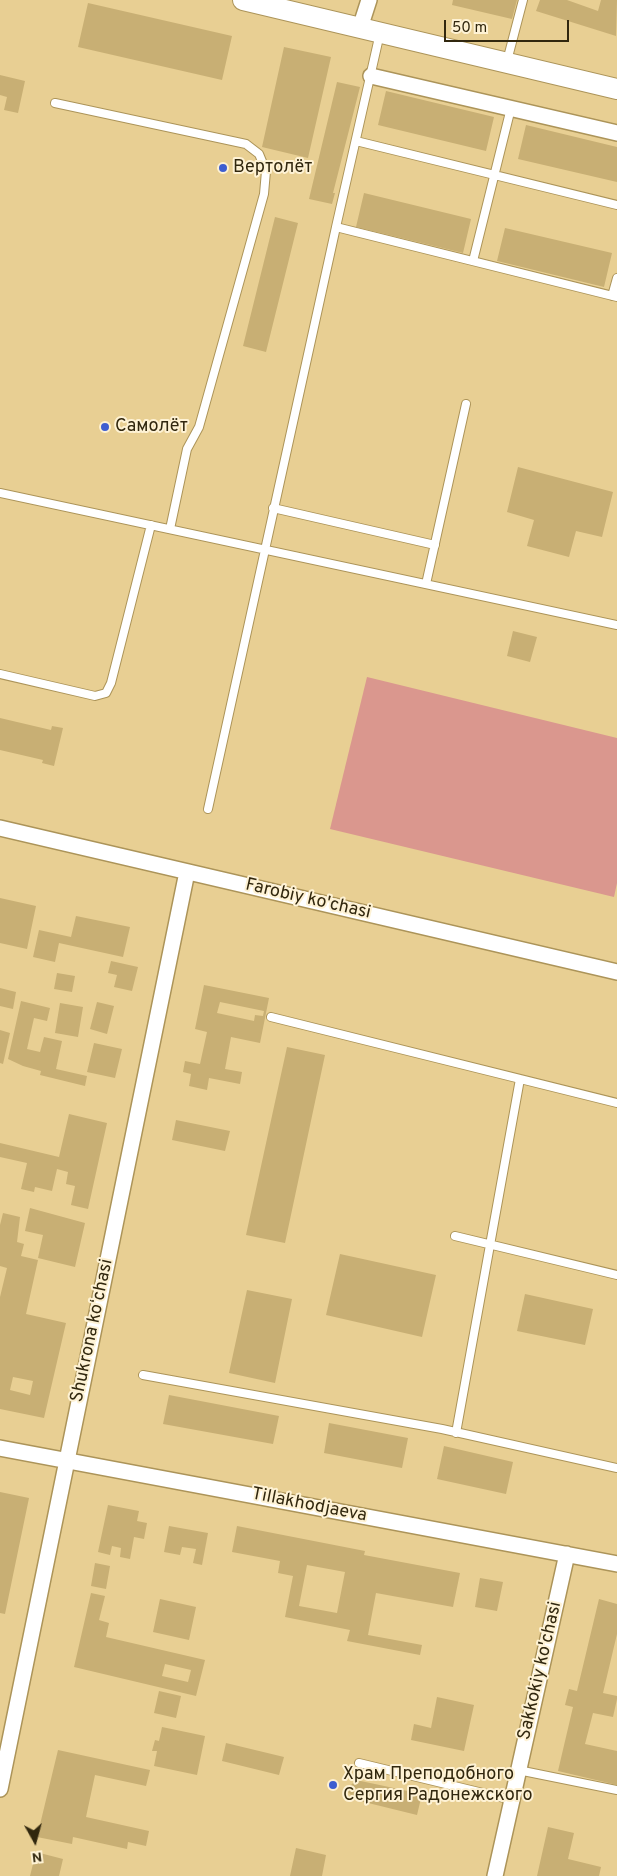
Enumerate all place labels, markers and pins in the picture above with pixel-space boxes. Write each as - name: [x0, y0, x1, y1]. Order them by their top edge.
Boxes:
- place label: Вертолёт: [233, 157, 312, 179]
- marker: Вертолёт: [217, 162, 229, 174]
- place label: Самолёт: [115, 416, 188, 438]
- marker: Самолёт: [99, 421, 111, 433]
- place label: Храм Преподобного Сергия Радонежского: [343, 1764, 533, 1806]
- marker: Храм Преподобного Сергия Радонежского: [327, 1779, 339, 1791]

